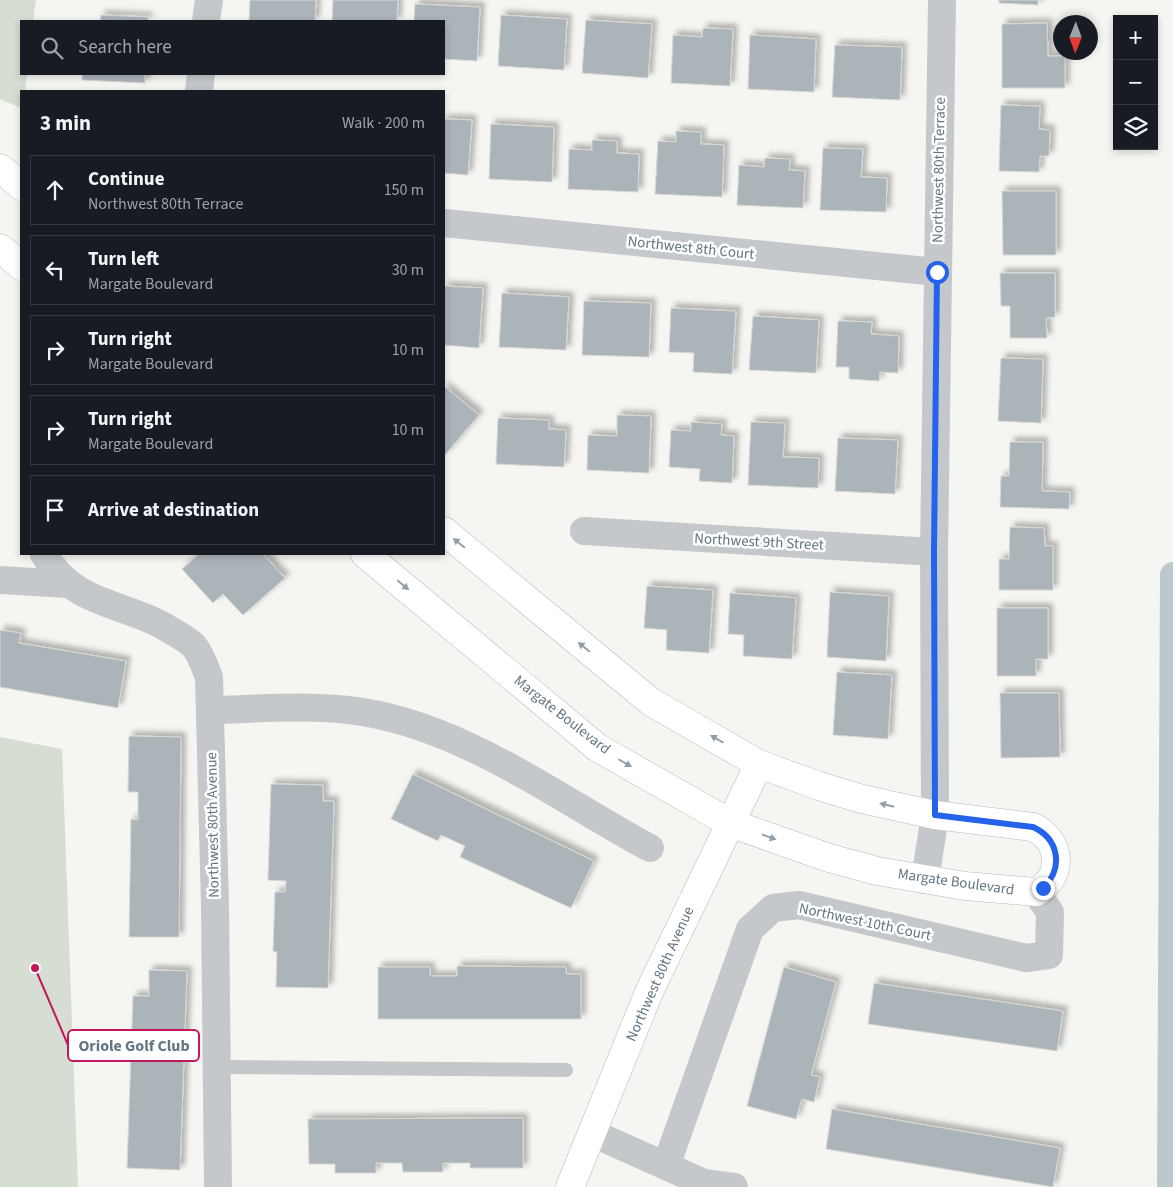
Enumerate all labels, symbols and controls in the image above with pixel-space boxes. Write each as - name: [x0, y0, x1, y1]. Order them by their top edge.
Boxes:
- north arrow: [1053, 15, 1098, 60]
- map controls: [1113, 15, 1158, 150]
- button: +: [1113, 15, 1158, 60]
- search box: [20, 20, 445, 75]
- icon: search: [38, 34, 66, 62]
- text: Search here: [78, 34, 172, 61]
- button: −: [1113, 60, 1158, 105]
- street label: Northwest 80th Terrace: [927, 97, 951, 243]
- button: layers: [1113, 105, 1158, 150]
- text: 3 min: [40, 108, 91, 138]
- text: Walk · 200 m: [342, 112, 425, 134]
- text: Continue: [88, 166, 165, 193]
- icon: ahead: [41, 176, 69, 204]
- text: 150 m: [384, 179, 424, 201]
- text: Northwest 80th Terrace: [88, 193, 243, 215]
- street label: Northwest 8th Court: [627, 231, 755, 265]
- text: Turn left: [88, 246, 159, 273]
- icon: left: [41, 256, 69, 284]
- text: 30 m: [392, 259, 424, 281]
- route start: [926, 261, 949, 284]
- text: Margate Boulevard: [88, 273, 213, 295]
- text: Turn right: [88, 326, 172, 353]
- icon: right: [41, 336, 69, 364]
- text: 10 m: [392, 339, 424, 361]
- text: Margate Boulevard: [88, 353, 213, 375]
- text: Turn right: [88, 406, 172, 433]
- icon: right: [41, 416, 69, 444]
- text: 10 m: [392, 419, 424, 441]
- text: Margate Boulevard: [88, 433, 213, 455]
- icon: arrive: [41, 496, 69, 524]
- text: Arrive at destination: [88, 497, 259, 524]
- street label: Northwest 9th Street: [694, 528, 824, 556]
- one-way arrow: [452, 538, 465, 549]
- one-way arrow: [397, 579, 409, 590]
- one-way arrow: [578, 641, 591, 652]
- street label: Margate Boulevard: [509, 671, 615, 759]
- one-way arrow: [710, 735, 723, 744]
- street label: Northwest 80th Avenue: [201, 752, 225, 898]
- one-way arrow: [617, 759, 632, 767]
- one-way arrow: [880, 801, 895, 809]
- one-way arrow: [762, 833, 777, 841]
- street label: Margate Boulevard: [896, 863, 1016, 901]
- route end: [1032, 877, 1055, 900]
- street label: Northwest 10th Court: [797, 898, 933, 946]
- street label: Northwest 80th Avenue: [621, 903, 699, 1045]
- callout: Oriole Golf Club: [68, 1030, 199, 1061]
- text: Oriole Golf Club: [78, 1035, 190, 1057]

